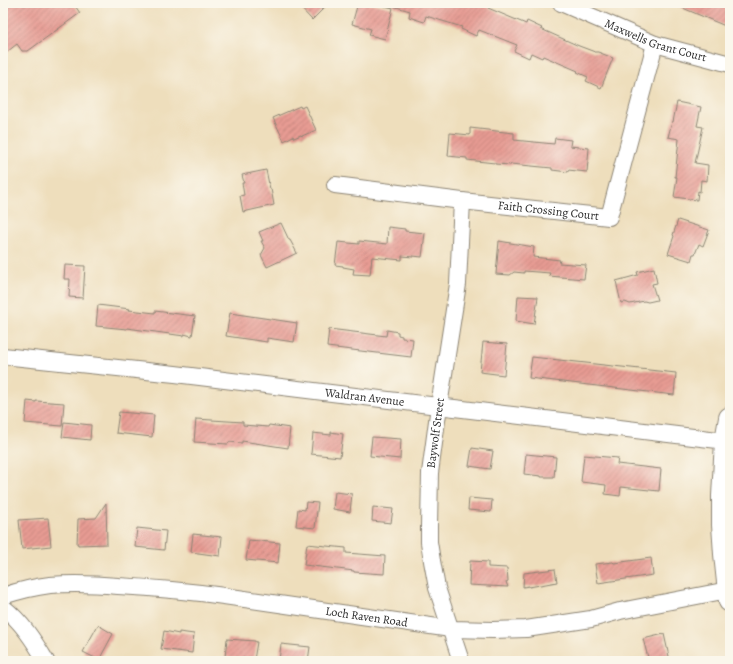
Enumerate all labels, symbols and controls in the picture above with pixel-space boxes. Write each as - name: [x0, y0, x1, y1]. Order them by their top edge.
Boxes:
- street label: Maxwells Grant Court: [602, 15, 708, 65]
- street label: Faith Crossing Court: [497, 197, 600, 224]
- street label: Waldran Avenue: [323, 384, 405, 410]
- street label: Baywolf Street: [423, 396, 448, 469]
- street label: Loch Raven Road: [324, 603, 409, 631]

